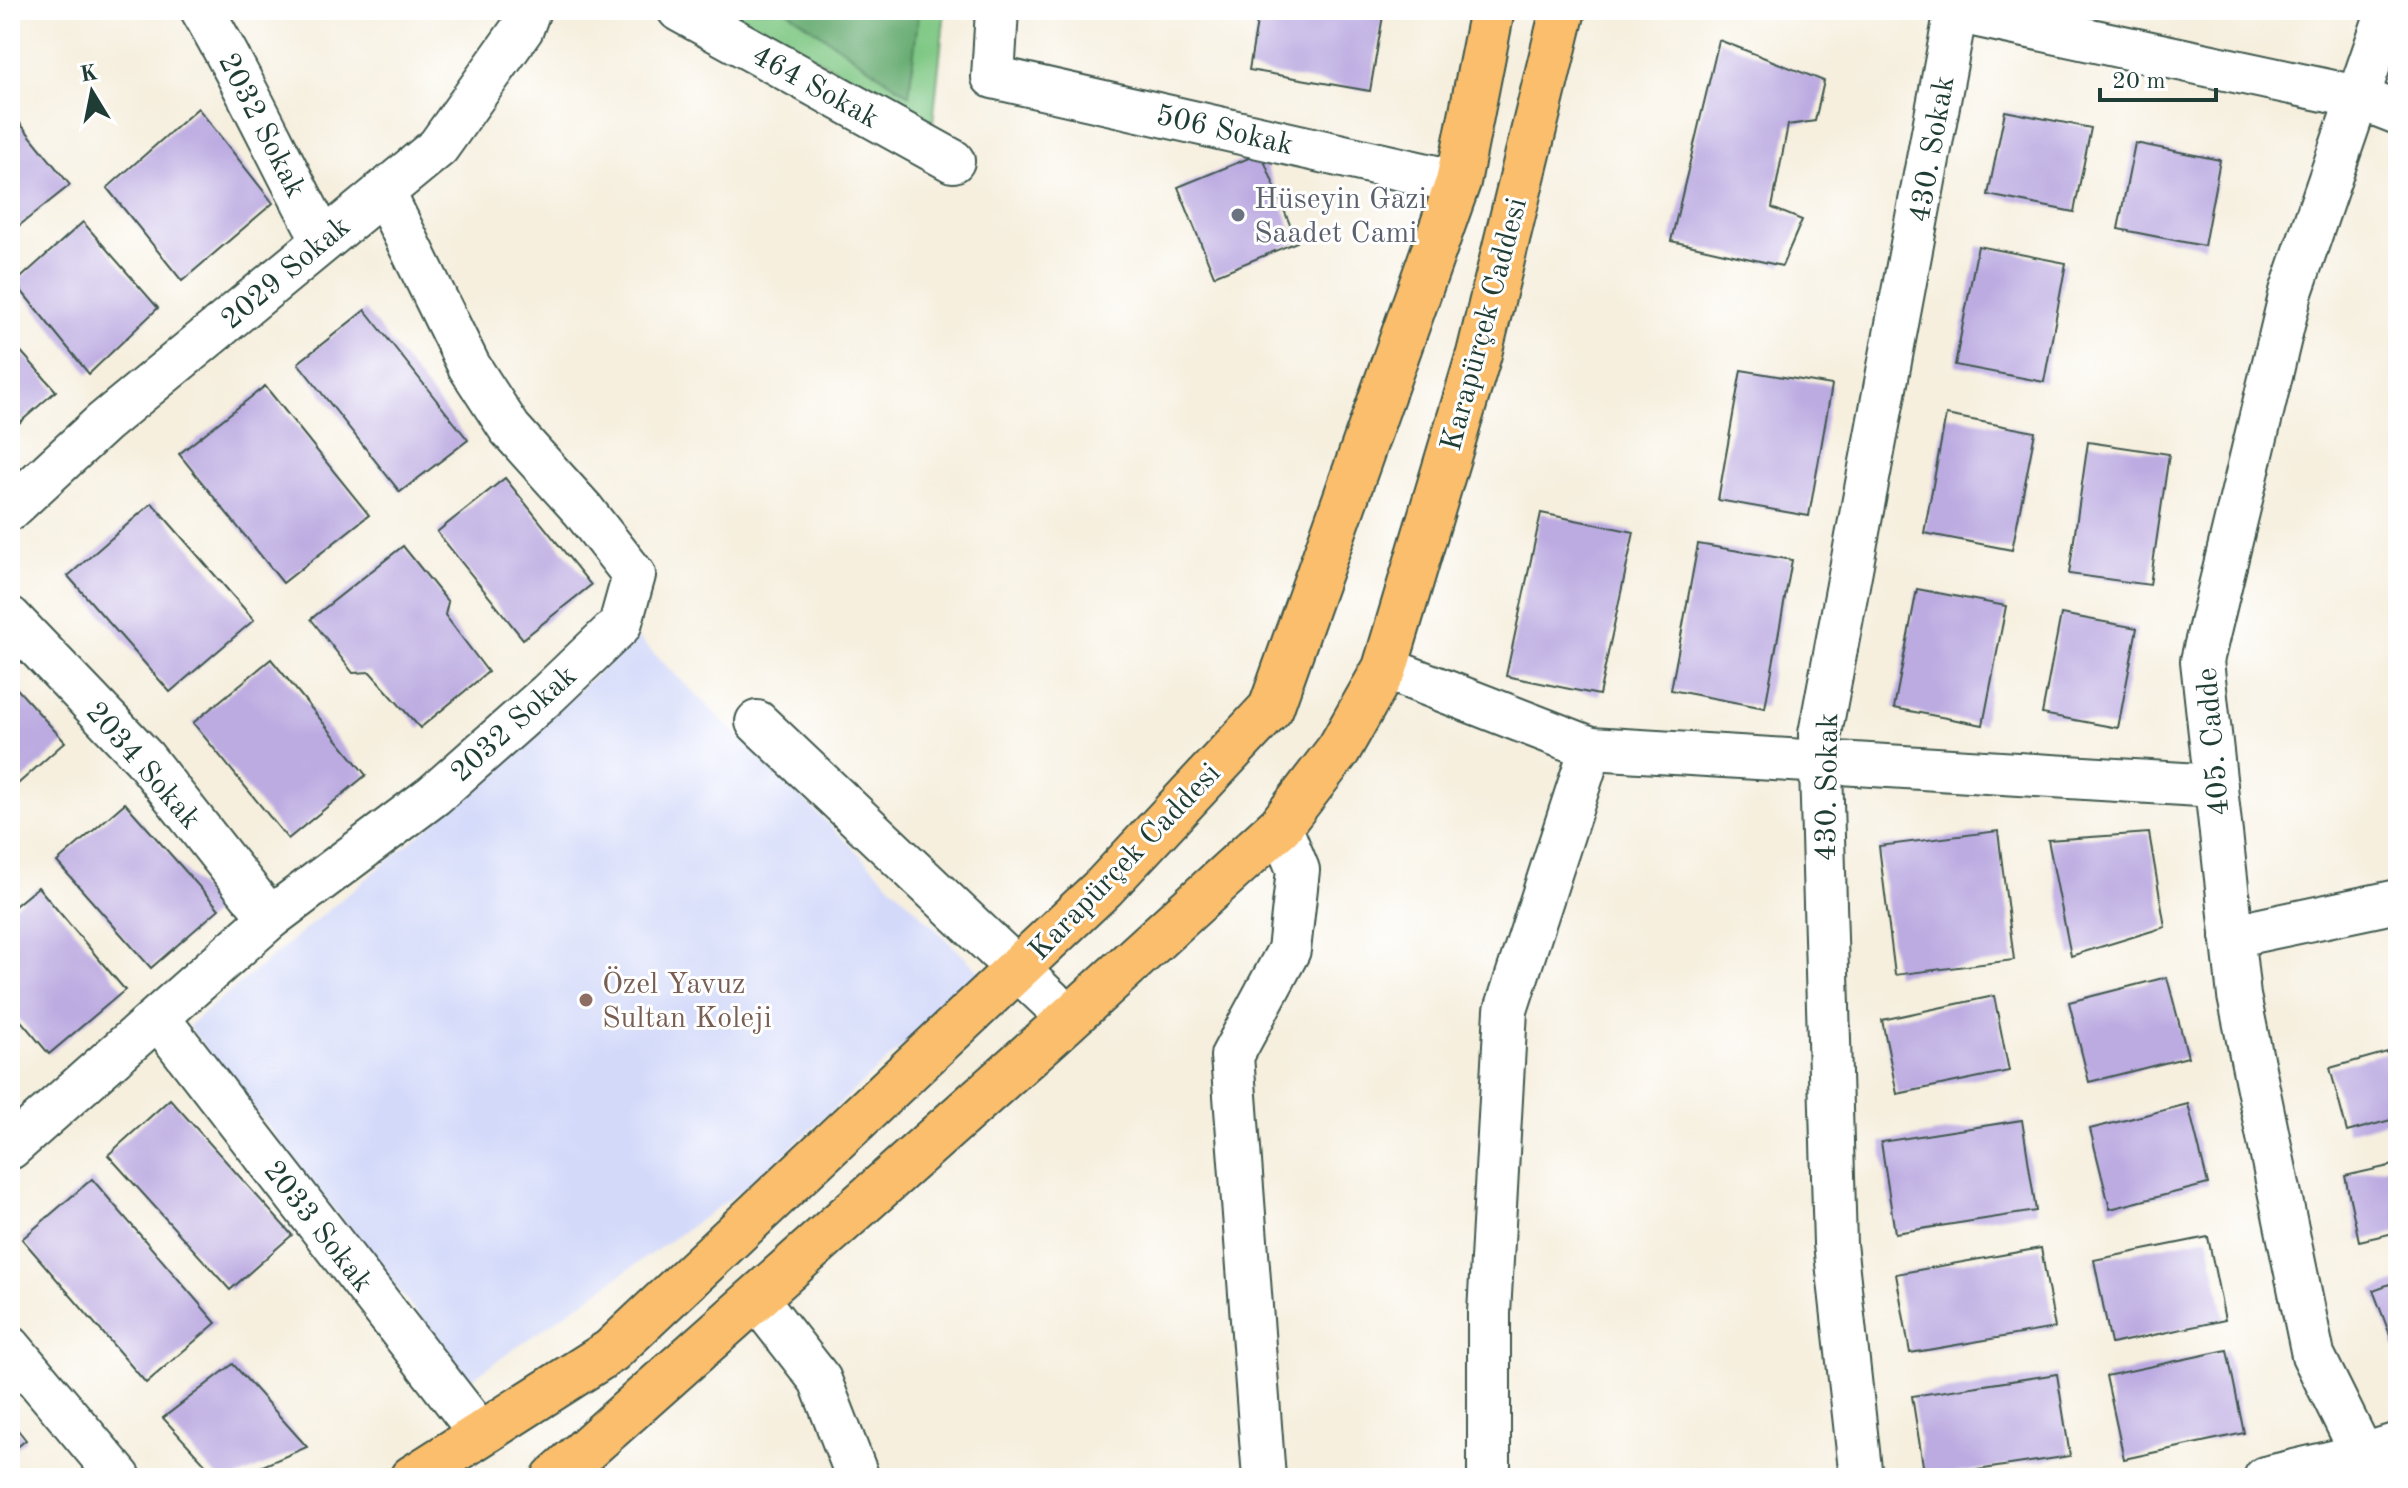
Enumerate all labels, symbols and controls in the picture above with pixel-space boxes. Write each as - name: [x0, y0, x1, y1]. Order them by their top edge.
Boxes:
- street label: 464 Sokak: [746, 41, 884, 135]
- street label: 2032 Sokak: [212, 49, 310, 203]
- north arrow: [52, 52, 132, 132]
- scale bar: [2100, 52, 2216, 102]
- text: K: [79, 62, 99, 87]
- text: 20 m: [2112, 70, 2166, 94]
- street label: 430. Sokak: [1905, 74, 1961, 225]
- street label: 506 Sokak: [1153, 101, 1296, 161]
- place label: Hüseyin Gazi Saadet Cami: [1254, 185, 1427, 249]
- street label: Karapürçek Caddesi: [1437, 195, 1533, 454]
- marker: Hüseyin Gazi Saadet Cami: [1229, 206, 1247, 224]
- street label: 2029 Sokak: [216, 211, 356, 336]
- street label: 2032 Sokak: [446, 661, 583, 788]
- street label: 405. Cadde: [2193, 666, 2235, 817]
- street label: 2034 Sokak: [80, 697, 205, 836]
- street label: 430. Sokak: [1812, 713, 1844, 862]
- street label: Karapürçek Caddesi: [1024, 758, 1227, 967]
- place label: Özel Yavuz Sultan Koleji: [602, 966, 772, 1034]
- marker: Özel Yavuz Sultan Koleji: [577, 991, 595, 1009]
- street label: 2033 Sokak: [257, 1156, 378, 1299]

